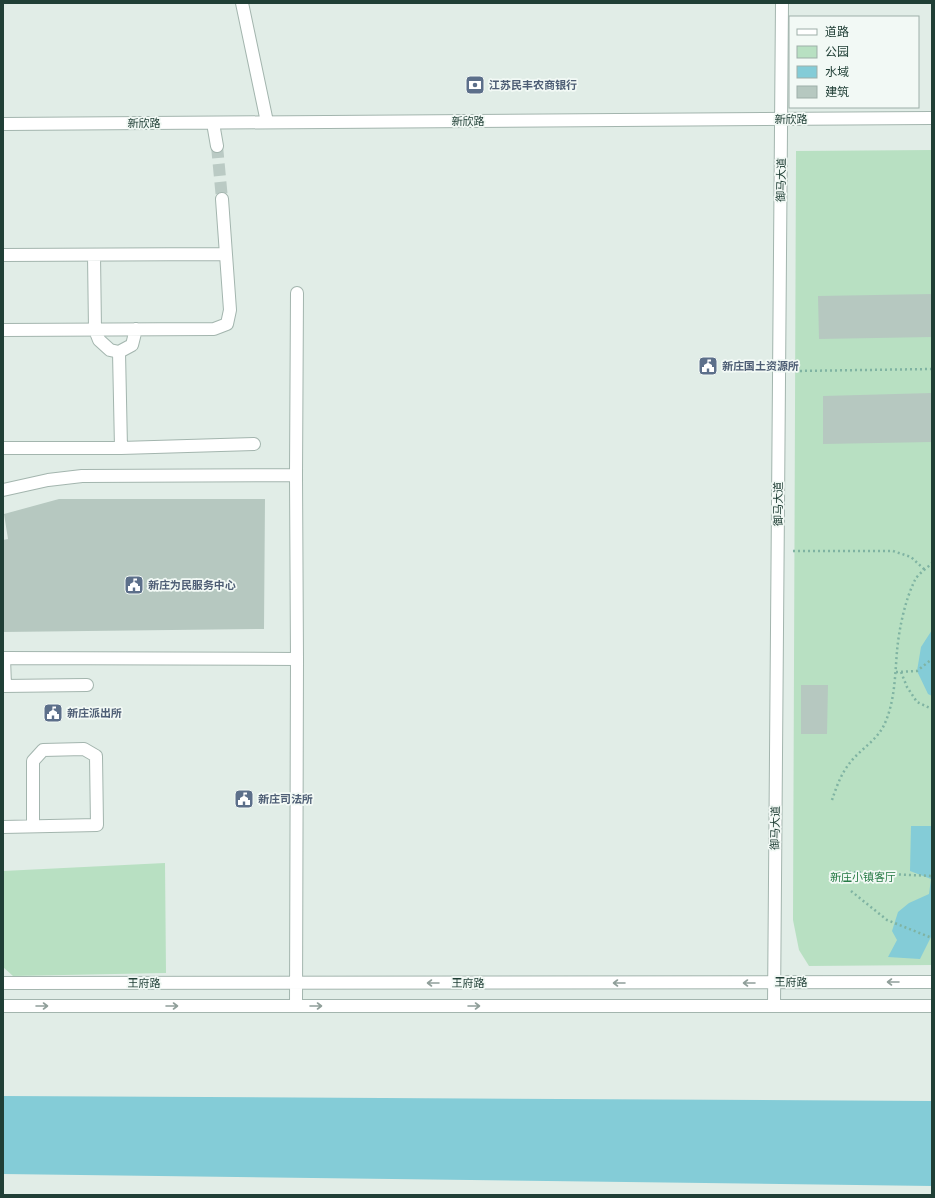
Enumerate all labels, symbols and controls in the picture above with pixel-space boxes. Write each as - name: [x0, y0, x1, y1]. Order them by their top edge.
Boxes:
- legend: [789, 16, 919, 108]
- text: 道路: [825, 24, 849, 39]
- text: 公园: [825, 44, 849, 59]
- text: 水域: [825, 64, 849, 79]
- bank icon: 江苏民丰农商银行: [464, 74, 486, 96]
- place label: 江苏民丰农商银行: [489, 78, 577, 92]
- text: 建筑: [825, 84, 849, 99]
- street label: 新欣路: [775, 112, 808, 126]
- street label: 新欣路: [452, 114, 485, 128]
- street label: 新欣路: [128, 116, 161, 130]
- street label: 御马大道: [774, 158, 788, 203]
- public building icon: 新庄国土资源所: [697, 355, 719, 377]
- place label: 新庄国土资源所: [722, 359, 799, 373]
- street label: 御马大道: [771, 482, 785, 527]
- public building icon: 新庄为民服务中心: [123, 574, 145, 596]
- place label: 新庄为民服务中心: [148, 578, 236, 592]
- public building icon: 新庄派出所: [42, 702, 64, 724]
- place label: 新庄派出所: [67, 706, 122, 720]
- public building icon: 新庄司法所: [233, 788, 255, 810]
- place label: 新庄司法所: [258, 792, 313, 806]
- street label: 御马大道: [768, 806, 782, 851]
- park label: 新庄小镇客厅: [830, 870, 896, 884]
- street label: 王府路: [775, 975, 808, 989]
- street label: 王府路: [128, 976, 161, 990]
- street label: 王府路: [452, 976, 485, 990]
- one-way arrow: [887, 978, 900, 986]
- one-way arrow: [427, 979, 440, 987]
- one-way arrow: [613, 979, 626, 987]
- one-way arrow: [743, 979, 756, 987]
- one-way arrow: [35, 1002, 48, 1010]
- one-way arrow: [165, 1002, 178, 1010]
- one-way arrow: [309, 1002, 322, 1010]
- one-way arrow: [467, 1002, 480, 1010]

